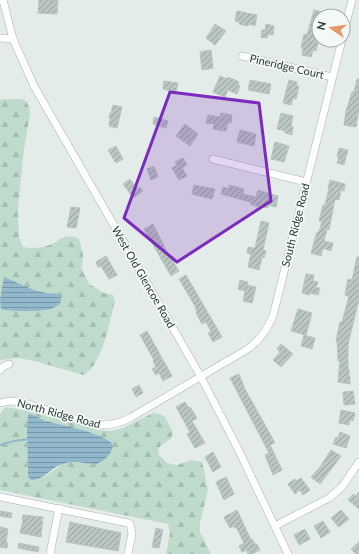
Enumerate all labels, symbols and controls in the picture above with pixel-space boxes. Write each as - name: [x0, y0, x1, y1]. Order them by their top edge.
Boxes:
- north arrow: [311, 8, 351, 48]
- text: N: [313, 20, 328, 31]
- street label: Pineridge Court: [249, 51, 325, 81]
- street label: South Ridge Road: [278, 182, 312, 268]
- street label: West Old Glencoe Road: [110, 224, 178, 330]
- street label: North Ridge Road: [16, 396, 102, 430]

